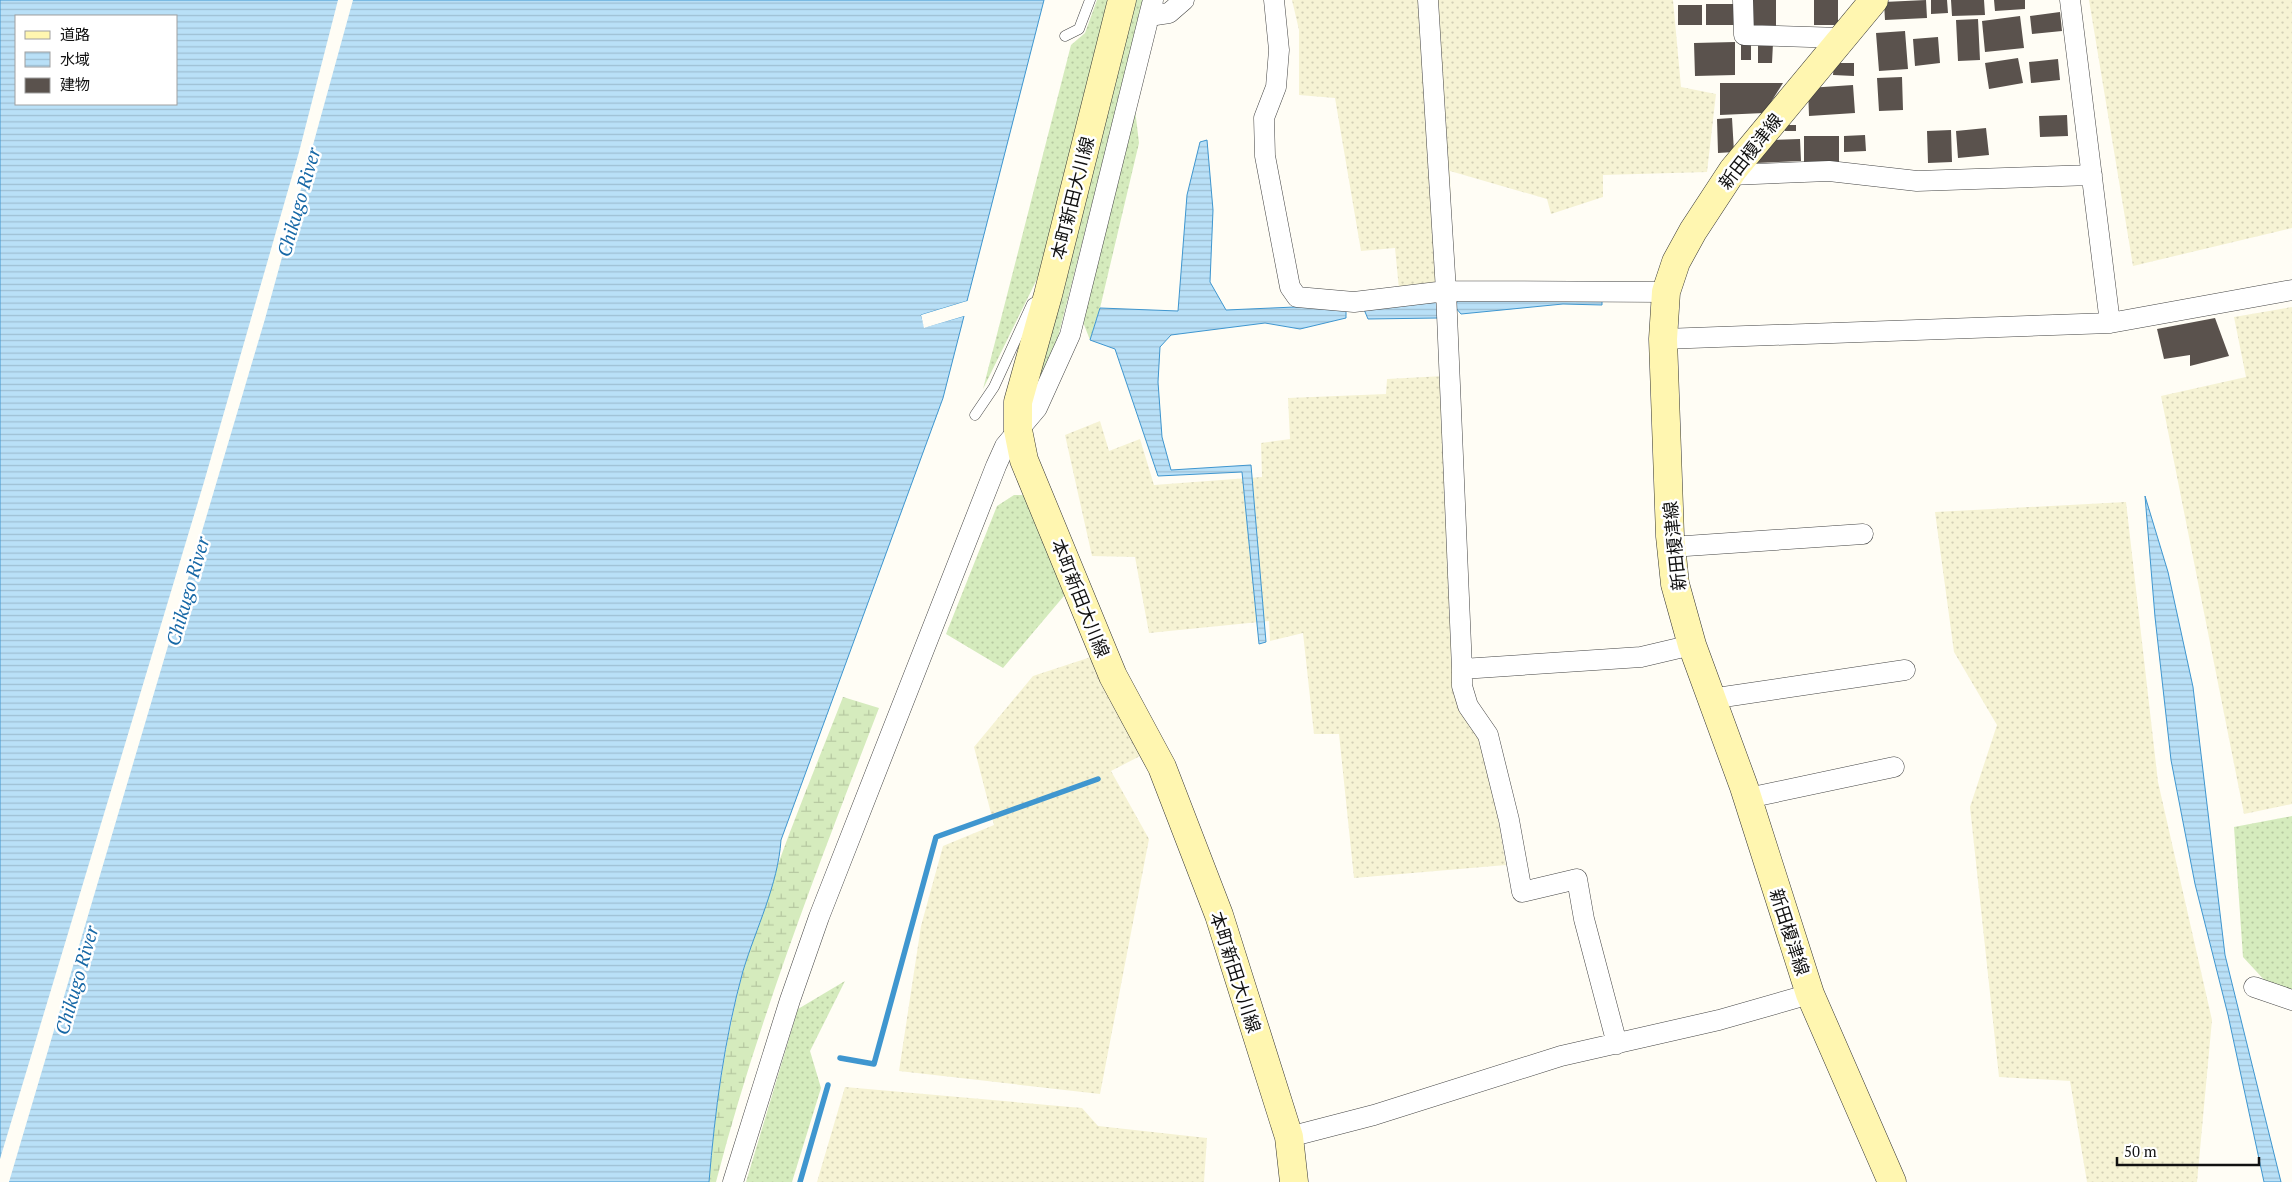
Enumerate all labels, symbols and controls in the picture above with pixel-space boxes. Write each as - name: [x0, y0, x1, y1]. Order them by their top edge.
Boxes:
- legend: [15, 15, 178, 105]
- text: 道路: [60, 24, 90, 44]
- text: 水域: [60, 49, 90, 69]
- text: 建物: [60, 74, 90, 94]
- street label: 新田榎津線: [1713, 108, 1787, 194]
- street label: 本町新田大川線: [1045, 134, 1099, 262]
- water label: Chikugo River: [271, 144, 326, 259]
- street label: 新田榎津線: [1657, 500, 1691, 592]
- water label: Chikugo River: [160, 533, 215, 648]
- street label: 本町新田大川線: [1046, 535, 1116, 661]
- street label: 新田榎津線: [1765, 885, 1815, 979]
- street label: 本町新田大川線: [1205, 908, 1267, 1036]
- water label: Chikugo River: [49, 922, 104, 1037]
- scale bar: [2117, 1134, 2260, 1166]
- text: 50 m: [2124, 1141, 2157, 1161]

